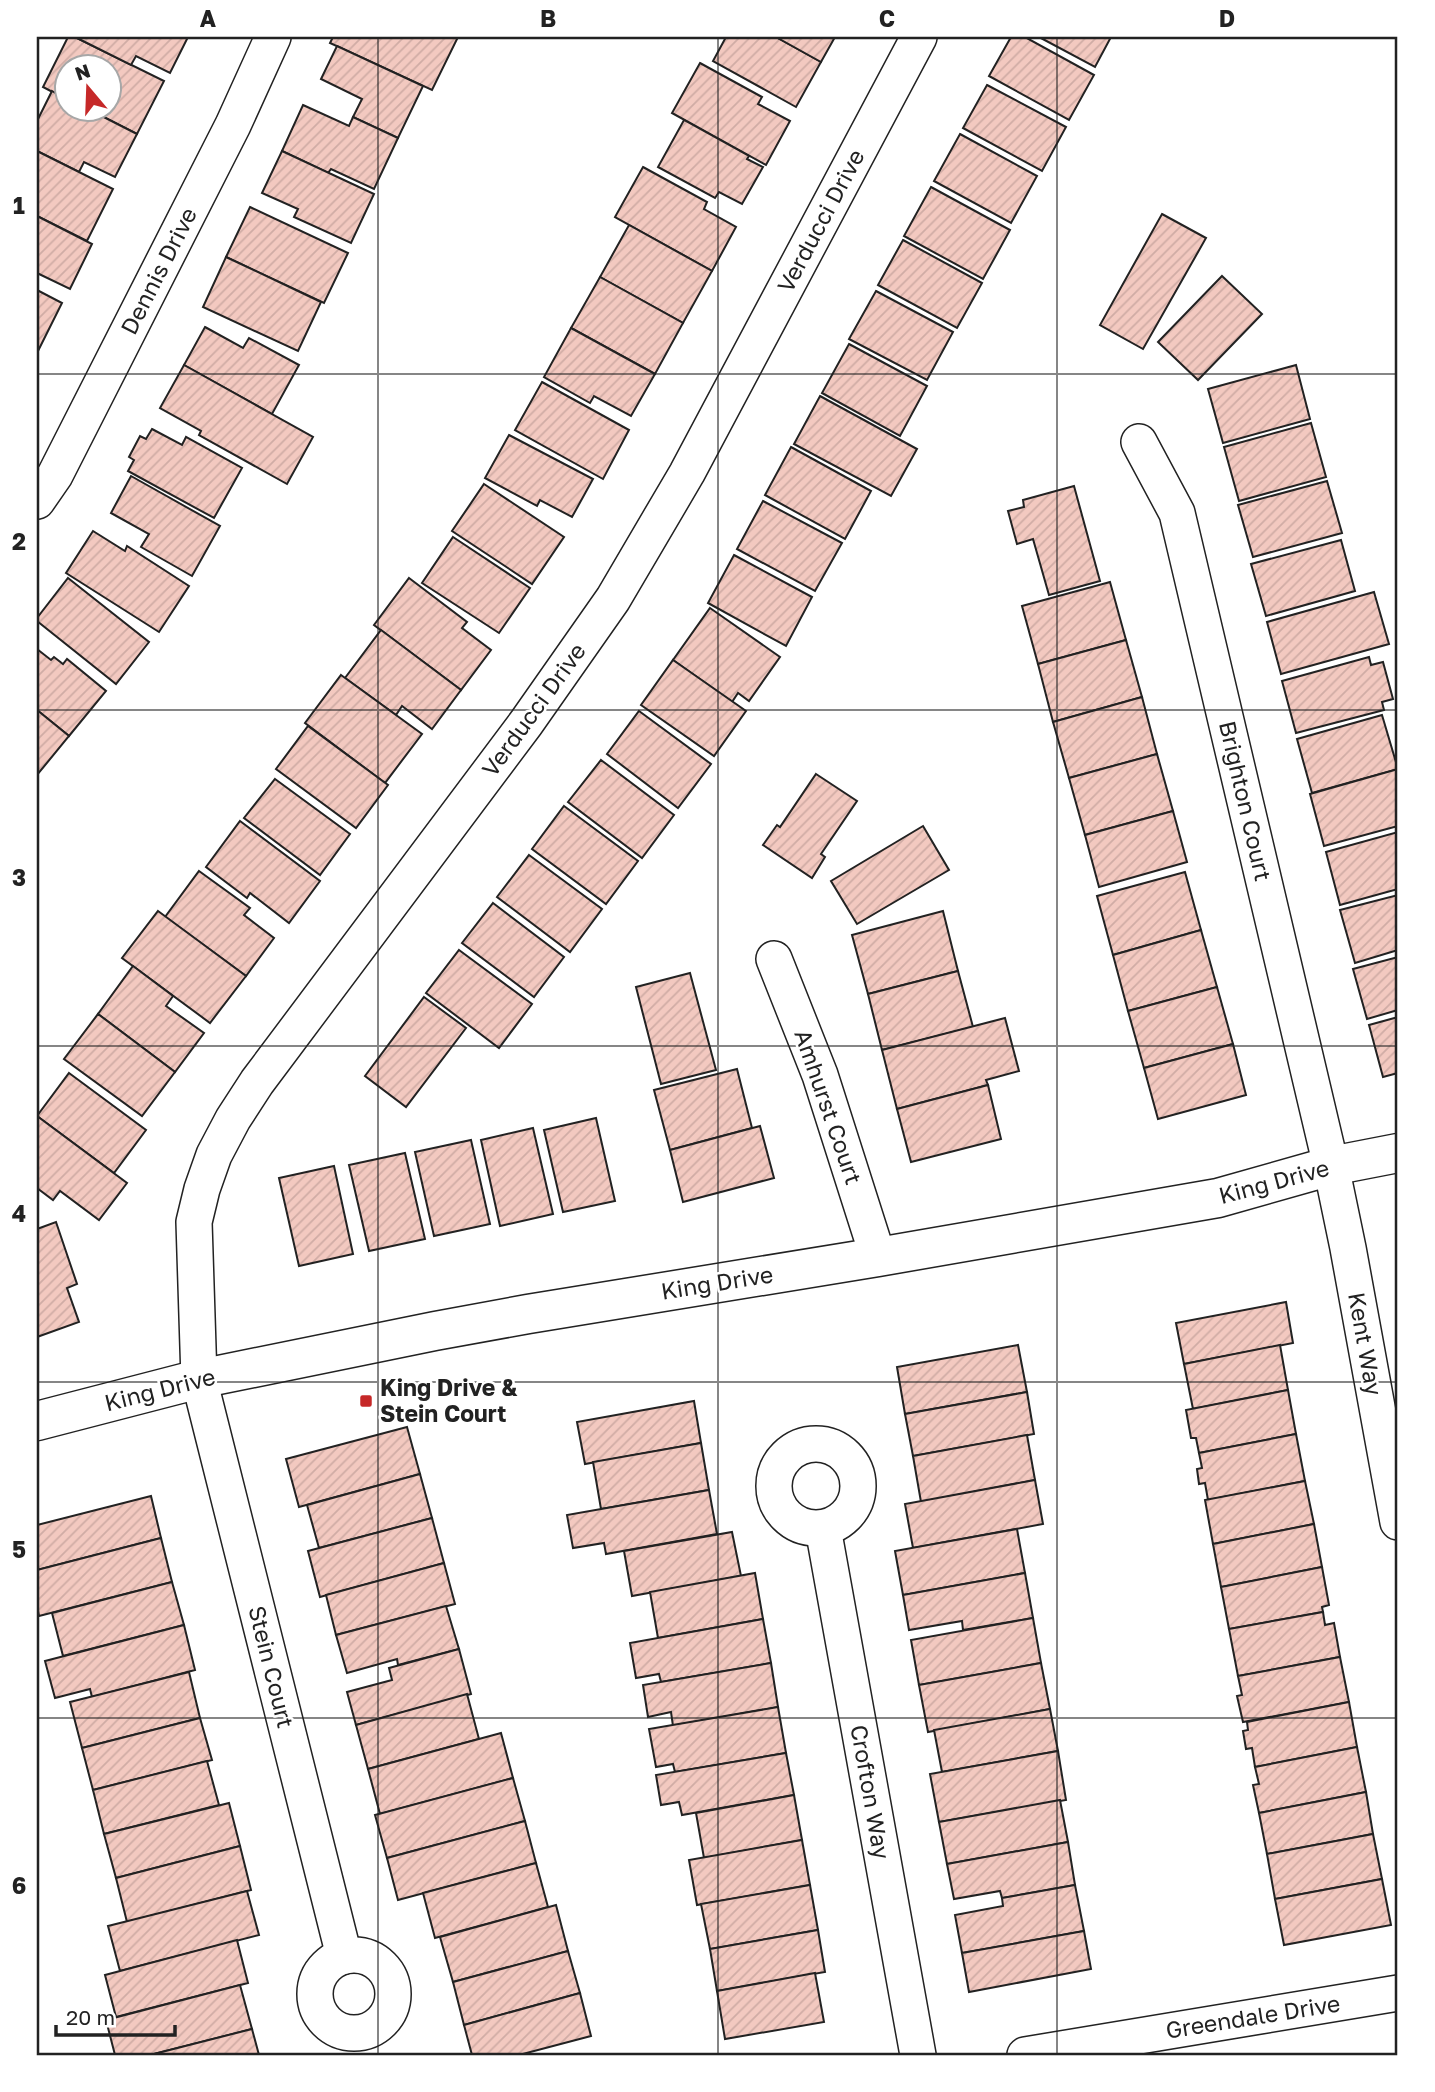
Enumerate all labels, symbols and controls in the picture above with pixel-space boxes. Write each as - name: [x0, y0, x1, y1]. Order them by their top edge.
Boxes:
- text: A: [200, 4, 217, 32]
- text: B: [540, 4, 556, 32]
- text: C: [879, 4, 895, 32]
- text: D: [1219, 4, 1235, 32]
- north arrow: [52, 52, 122, 122]
- text: N: [72, 58, 93, 85]
- street label: Verducci Drive: [771, 144, 870, 297]
- text: 1: [13, 191, 25, 219]
- street label: Dennis Drive: [114, 202, 202, 339]
- text: 2: [12, 527, 26, 555]
- street label: Verducci Drive: [475, 637, 591, 782]
- street label: Brighton Court: [1214, 718, 1278, 884]
- text: 3: [12, 863, 26, 891]
- street label: Amhurst Court: [789, 1026, 869, 1188]
- street label: King Drive: [1216, 1153, 1332, 1209]
- text: 4: [12, 1199, 26, 1227]
- street label: King Drive: [659, 1259, 775, 1305]
- street label: Kent Way: [1343, 1290, 1389, 1398]
- street label: King Drive: [102, 1362, 218, 1416]
- place label: King Drive & Stein Court: [380, 1373, 518, 1427]
- marker: King Drive & Stein Court: [358, 1393, 374, 1409]
- text: 5: [12, 1535, 26, 1563]
- street label: Stein Court: [243, 1603, 301, 1731]
- street label: Crofton Way: [845, 1722, 897, 1861]
- text: 6: [12, 1871, 26, 1899]
- street label: Greendale Drive: [1164, 1988, 1342, 2044]
- scale bar: [56, 1994, 175, 2038]
- text: 20 m: [66, 2004, 115, 2030]

